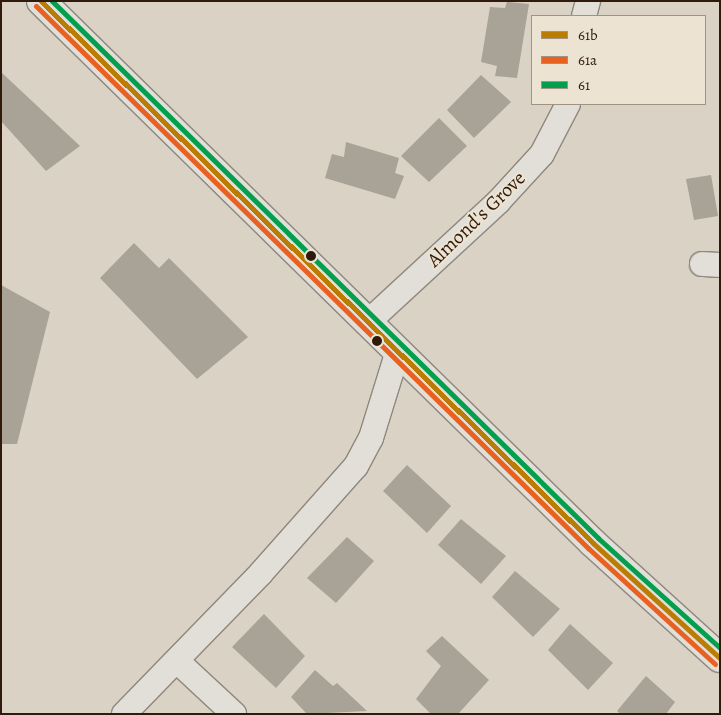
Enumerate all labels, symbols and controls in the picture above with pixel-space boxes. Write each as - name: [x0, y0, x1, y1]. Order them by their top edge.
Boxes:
- legend: [531, 15, 706, 105]
- text: 61b: [578, 25, 598, 45]
- text: 61a: [578, 50, 597, 70]
- text: 61: [578, 75, 590, 95]
- street label: Almond's Grove: [422, 166, 530, 272]
- unlabelled marker: [306, 251, 316, 261]
- unlabelled marker: [372, 336, 382, 346]

